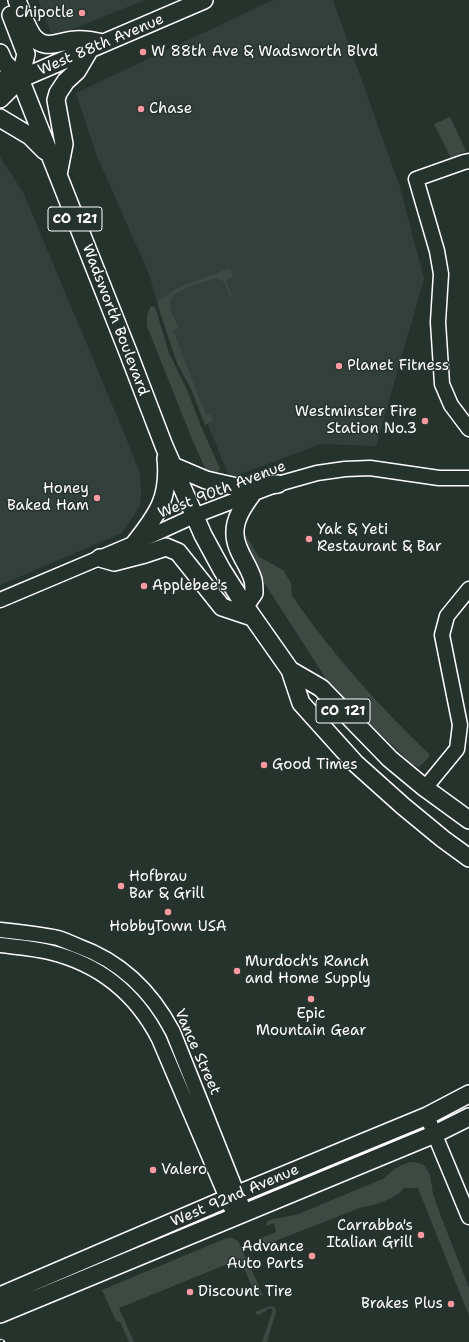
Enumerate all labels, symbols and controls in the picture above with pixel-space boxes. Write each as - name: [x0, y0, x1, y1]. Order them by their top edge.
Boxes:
- place label: Chipotle: [15, 4, 74, 22]
- marker: Chipotle: [77, 8, 87, 18]
- street label: West 88th Avenue: [35, 10, 167, 80]
- place label: W 88th Ave & Wadsworth Blvd: [151, 43, 378, 61]
- marker: W 88th Ave & Wadsworth Blvd: [138, 47, 148, 57]
- place label: Chase: [149, 100, 192, 118]
- marker: Chase: [136, 104, 146, 114]
- road number: CO 121: [48, 207, 102, 231]
- street label: Wadsworth Boulevard: [78, 242, 152, 398]
- place label: Planet Fitness: [347, 357, 449, 375]
- marker: Planet Fitness: [334, 361, 344, 371]
- place label: Westminster Fire Station No.3: [295, 403, 417, 438]
- marker: Westminster Fire Station No.3: [420, 416, 430, 426]
- street label: West 90th Avenue: [156, 457, 288, 523]
- place label: Honey Baked Ham: [7, 480, 89, 515]
- marker: Honey Baked Ham: [92, 493, 102, 503]
- place label: Yak & Yeti Restaurant & Bar: [317, 521, 442, 556]
- marker: Yak & Yeti Restaurant & Bar: [304, 534, 314, 544]
- place label: Applebee's: [152, 577, 228, 595]
- marker: Applebee's: [139, 581, 149, 591]
- road number: CO 121: [316, 699, 370, 723]
- place label: Good Times: [272, 756, 358, 774]
- marker: Good Times: [259, 760, 269, 770]
- place label: Hofbrau Bar & Grill: [129, 868, 205, 903]
- marker: Hofbrau Bar & Grill: [116, 881, 126, 891]
- marker: HobbyTown USA: [163, 907, 173, 917]
- place label: HobbyTown USA: [109, 918, 227, 936]
- place label: Murdoch's Ranch and Home Supply: [245, 953, 371, 988]
- marker: Murdoch's Ranch and Home Supply: [232, 966, 242, 976]
- marker: Epic Mountain Gear: [306, 994, 316, 1004]
- place label: Epic Mountain Gear: [256, 1005, 366, 1040]
- street label: Vance Street: [170, 1006, 224, 1098]
- place label: Valero: [161, 1161, 207, 1179]
- street label: West 92nd Avenue: [168, 1161, 302, 1231]
- marker: Valero: [148, 1165, 158, 1175]
- place label: Carrabba's Italian Grill: [326, 1217, 413, 1252]
- marker: Carrabba's Italian Grill: [416, 1230, 426, 1240]
- place label: Advance Auto Parts: [227, 1238, 304, 1273]
- marker: Advance Auto Parts: [307, 1251, 317, 1261]
- place label: Discount Tire: [198, 1283, 292, 1301]
- marker: Discount Tire: [185, 1287, 195, 1297]
- place label: Brakes Plus: [361, 1295, 443, 1313]
- marker: Brakes Plus: [446, 1299, 456, 1309]

